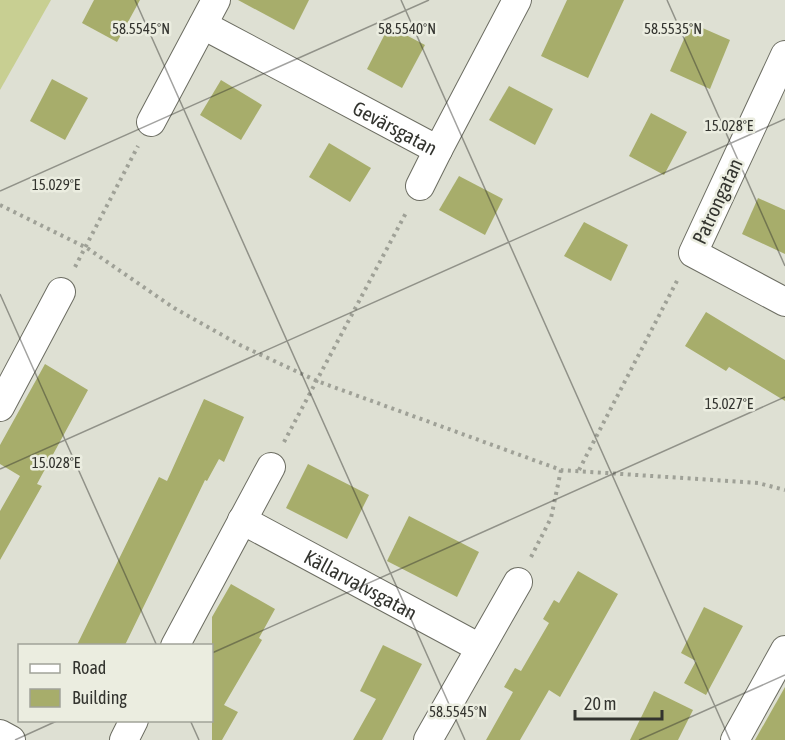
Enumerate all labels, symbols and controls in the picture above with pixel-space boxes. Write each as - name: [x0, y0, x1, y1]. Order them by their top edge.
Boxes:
- text: 58.5545°N: [112, 20, 170, 37]
- text: 58.5540°N: [378, 20, 436, 37]
- text: 58.5535°N: [644, 20, 702, 37]
- street label: Gevärsgatan: [349, 96, 442, 159]
- text: 15.028°E: [705, 117, 754, 134]
- street label: Patrongatan: [687, 155, 747, 247]
- text: 15.029°E: [32, 176, 81, 193]
- text: 15.027°E: [705, 395, 754, 412]
- text: 15.028°E: [32, 454, 81, 471]
- street label: Källarvalvsgatan: [301, 544, 421, 624]
- legend: [18, 644, 213, 722]
- text: Road: [72, 657, 106, 678]
- scale bar: [575, 683, 662, 721]
- text: Building: [72, 687, 127, 708]
- text: 20 m: [584, 693, 616, 714]
- text: 58.5545°N: [429, 703, 487, 720]

